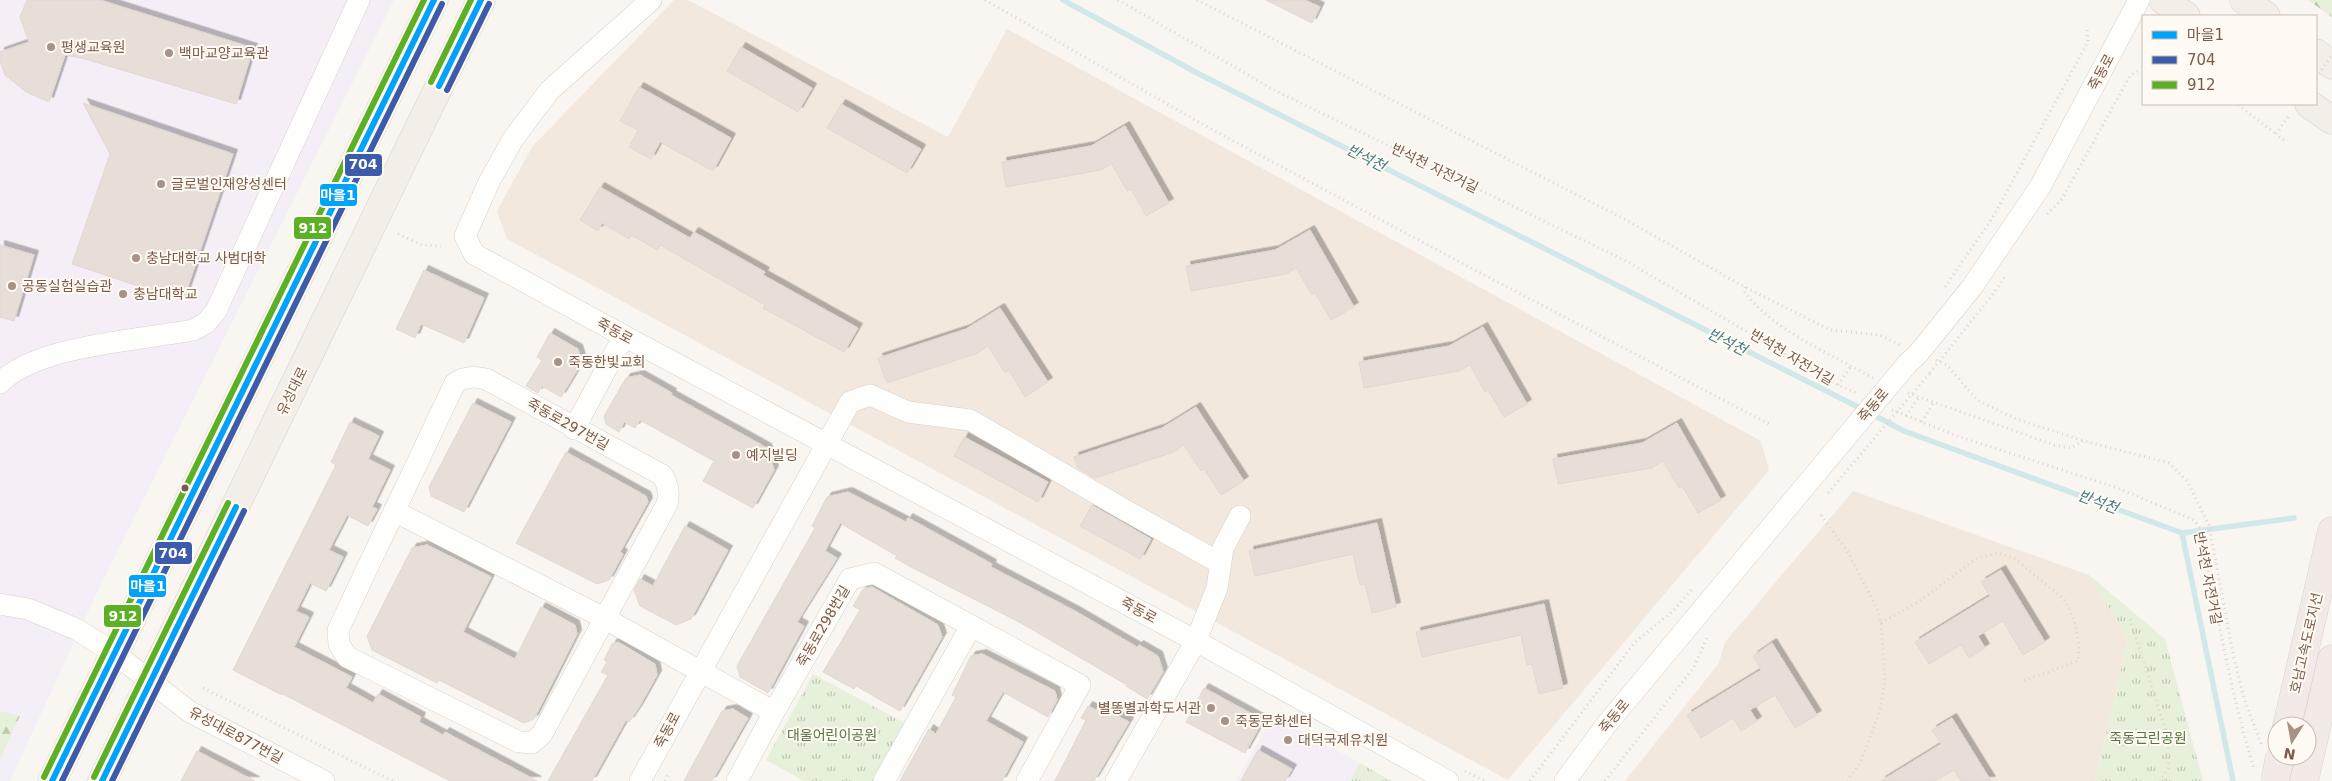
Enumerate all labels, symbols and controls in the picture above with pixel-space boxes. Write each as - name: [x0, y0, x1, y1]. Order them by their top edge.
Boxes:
- legend: [2142, 15, 2317, 105]
- text: 마을1: [2187, 26, 2224, 44]
- place label: 평생교육원: [61, 39, 125, 55]
- marker: 평생교육원: [45, 41, 57, 53]
- place label: 백마교양교육관: [179, 45, 269, 61]
- marker: 백마교양교육관: [163, 47, 175, 59]
- street label: 죽동로: [2085, 51, 2117, 93]
- text: 704: [2187, 51, 2216, 69]
- text: 912: [2187, 76, 2216, 94]
- street label: 반석천 자전거길: [1389, 140, 1481, 196]
- water label: 반석천: [1343, 141, 1390, 176]
- line badge: 704: [344, 153, 383, 177]
- text: 704: [348, 156, 378, 172]
- place label: 글로벌인재양성센터: [171, 176, 287, 192]
- marker: 글로벌인재양성센터: [155, 178, 167, 190]
- line badge: 마을1: [319, 183, 358, 207]
- text: 마을1: [320, 187, 356, 203]
- line badge: 912: [293, 216, 332, 240]
- text: 912: [298, 220, 328, 236]
- place label: 충남대학교 사범대학: [146, 250, 266, 266]
- marker: 충남대학교 사범대학: [130, 252, 142, 264]
- place label: 공동실험실습관: [22, 278, 112, 294]
- marker: 공동실험실습관: [6, 280, 18, 292]
- place label: 충남대학교: [133, 286, 198, 302]
- marker: 충남대학교: [117, 288, 129, 300]
- street label: 죽동로: [594, 315, 636, 347]
- water label: 반석천: [1704, 325, 1751, 360]
- street label: 반석천 자전거길: [1747, 326, 1837, 388]
- place label: 죽동한빛교회: [568, 354, 645, 370]
- marker: 죽동한빛교회: [552, 356, 564, 368]
- street label: 유성대로: [274, 364, 311, 418]
- street label: 죽동로: [1854, 385, 1892, 425]
- street label: 죽동로297번길: [524, 395, 612, 453]
- place label: 예지빌딩: [746, 447, 798, 463]
- marker: 예지빌딩: [730, 449, 742, 461]
- unlabelled marker: [180, 483, 190, 493]
- water label: 반석천: [2075, 486, 2123, 518]
- street label: 반석천 자전거길: [2191, 530, 2225, 626]
- line badge: 704: [154, 541, 193, 565]
- text: 704: [158, 545, 188, 561]
- line badge: 마을1: [128, 574, 167, 598]
- text: 마을1: [130, 578, 166, 594]
- street label: 죽동로298번길: [793, 583, 853, 669]
- street label: 호남고속도로지선: [2287, 591, 2325, 695]
- street label: 죽동로: [1118, 594, 1160, 626]
- line badge: 912: [103, 604, 142, 628]
- text: 912: [108, 608, 138, 624]
- street label: 죽동로: [1596, 696, 1632, 736]
- place label: 별똥별과학도서관: [1098, 700, 1201, 716]
- marker: 별똥별과학도서관: [1205, 702, 1217, 714]
- street label: 유성대로877번길: [186, 704, 286, 766]
- street label: 죽동로: [651, 709, 683, 751]
- place label: 죽동문화센터: [1235, 713, 1312, 729]
- marker: 죽동문화센터: [1219, 715, 1231, 727]
- north arrow: [2267, 716, 2317, 766]
- park label: 대울어린이공원: [787, 727, 877, 743]
- park label: 죽동근린공원: [2109, 730, 2187, 746]
- place label: 대덕국제유치원: [1298, 732, 1388, 748]
- marker: 대덕국제유치원: [1282, 734, 1294, 746]
- text: N: [2282, 745, 2297, 763]

